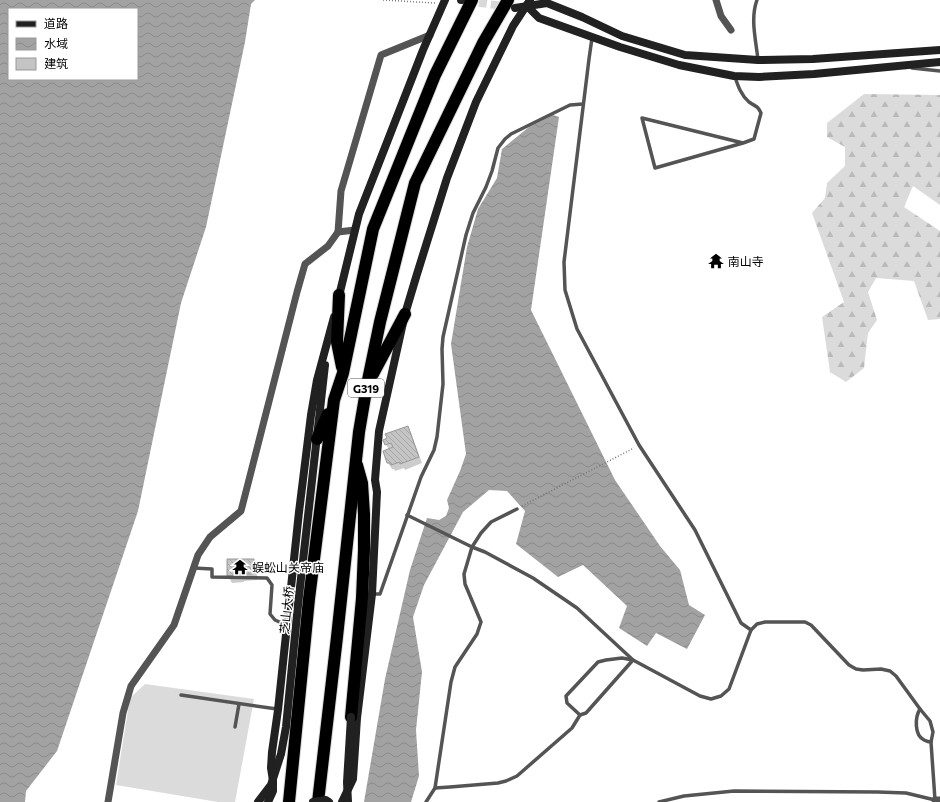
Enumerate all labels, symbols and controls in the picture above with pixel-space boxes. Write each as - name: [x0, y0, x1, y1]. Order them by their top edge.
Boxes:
- legend: [8, 8, 138, 80]
- text: 道路: [44, 16, 68, 30]
- text: 水域: [44, 36, 68, 50]
- text: 建筑: [44, 56, 68, 70]
- temple icon: 南山寺: [707, 252, 725, 270]
- place label: 南山寺: [728, 254, 764, 268]
- road number: G319: [348, 379, 384, 397]
- temple icon: 蜈蚣山关帝庙: [231, 558, 249, 576]
- place label: 蜈蚣山关帝庙: [252, 560, 324, 574]
- street label: 芝山大桥: [277, 585, 295, 635]

